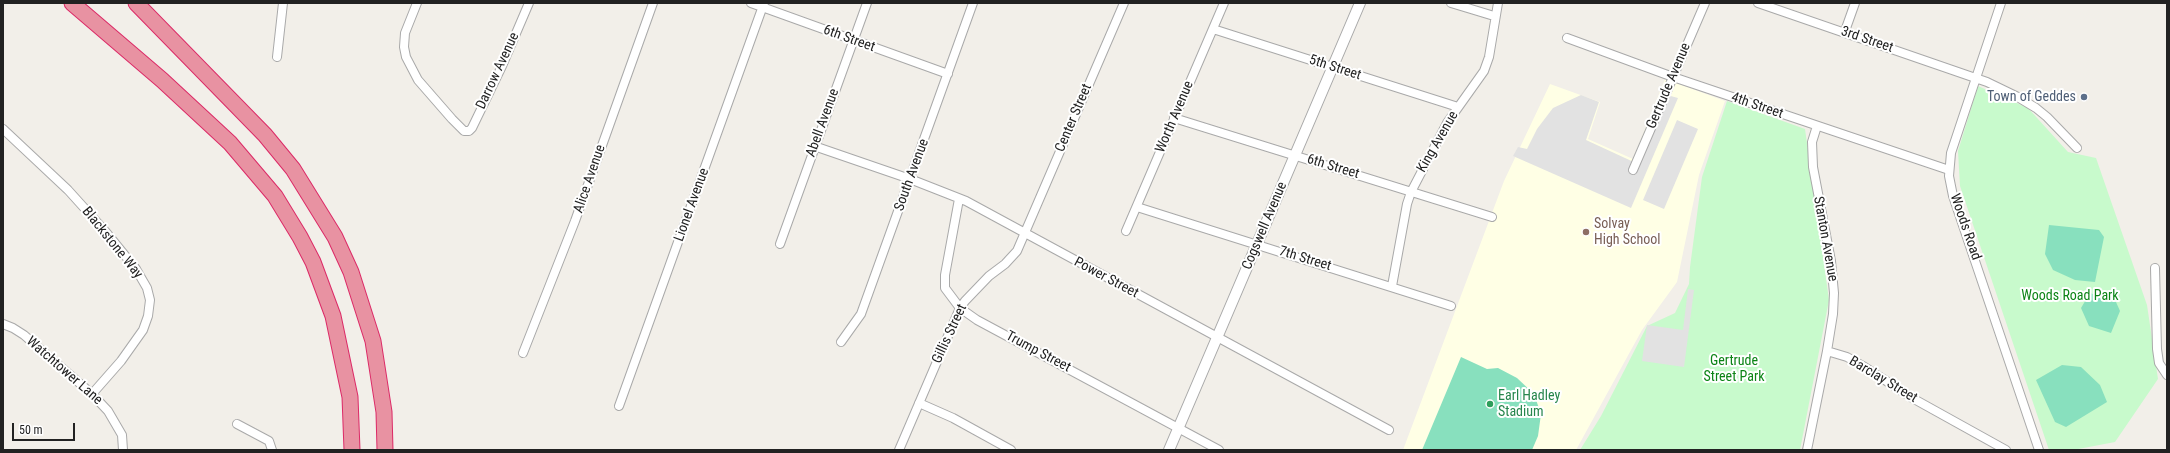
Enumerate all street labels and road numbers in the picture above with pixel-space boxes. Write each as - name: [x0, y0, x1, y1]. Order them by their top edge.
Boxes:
- street label: 6th Street: [821, 22, 877, 56]
- street label: 3rd Street: [1839, 23, 1895, 57]
- street label: Darrow Avenue: [473, 30, 523, 112]
- street label: Gertrude Avenue: [1643, 41, 1695, 131]
- street label: 5th Street: [1307, 52, 1363, 84]
- street label: Worth Avenue: [1152, 79, 1198, 155]
- street label: Center Street: [1052, 81, 1096, 155]
- street label: Abell Avenue: [803, 87, 843, 159]
- street label: 4th Street: [1729, 89, 1785, 123]
- street label: King Avenue: [1414, 108, 1462, 176]
- street label: South Avenue: [891, 137, 933, 213]
- street label: Alice Avenue: [570, 143, 610, 215]
- street label: 6th Street: [1305, 151, 1361, 183]
- street label: Lionel Avenue: [671, 166, 713, 244]
- street label: Cogswell Avenue: [1239, 180, 1291, 272]
- street label: Woods Road: [1946, 192, 1984, 262]
- street label: Stanton Avenue: [1809, 195, 1841, 283]
- street label: Blackstone Way: [78, 204, 146, 282]
- street label: 7th Street: [1277, 243, 1333, 275]
- street label: Power Street: [1071, 254, 1141, 302]
- street label: Gillis Street: [929, 302, 971, 366]
- street label: Trump Street: [1003, 328, 1073, 376]
- street label: Watchtower Lane: [22, 333, 106, 409]
- street label: Barclay Street: [1846, 353, 1920, 407]

